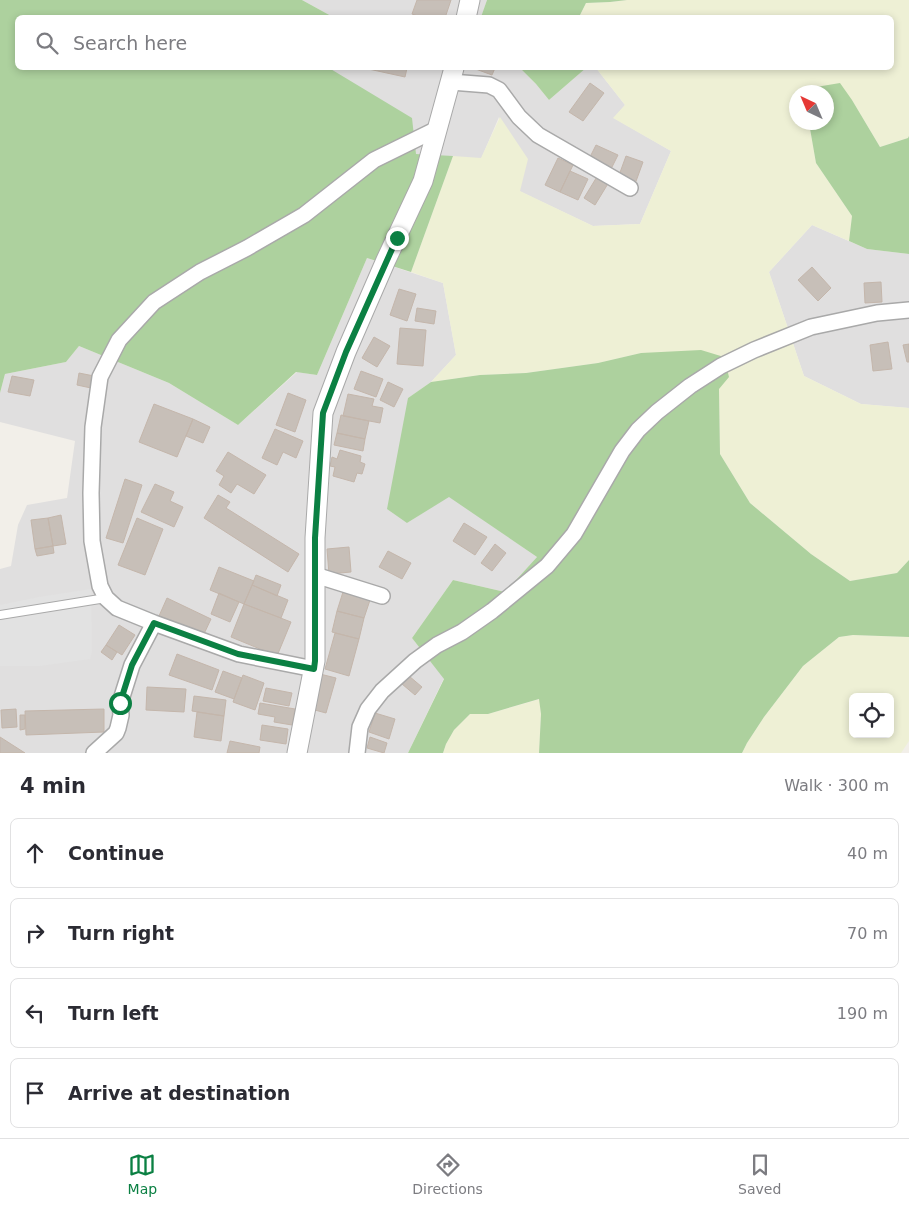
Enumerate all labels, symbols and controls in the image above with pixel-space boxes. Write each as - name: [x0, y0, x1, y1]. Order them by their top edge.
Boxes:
- search box: [15, 15, 894, 70]
- icon: search: [33, 29, 61, 57]
- text: Search here: [73, 32, 187, 54]
- north arrow: [789, 85, 834, 130]
- route end: [386, 227, 409, 250]
- route start: [109, 692, 132, 715]
- map controls: [849, 693, 894, 738]
- button: locate: [849, 693, 894, 738]
- text: 4 min: [20, 774, 86, 798]
- text: Walk · 300 m: [784, 776, 889, 795]
- icon: ahead: [21, 839, 49, 867]
- text: Continue: [68, 842, 164, 864]
- text: 40 m: [847, 844, 888, 863]
- icon: right: [21, 919, 49, 947]
- text: Turn right: [68, 922, 174, 944]
- text: 70 m: [847, 924, 888, 943]
- icon: left: [21, 999, 49, 1027]
- text: Turn left: [68, 1002, 159, 1024]
- text: 190 m: [837, 1004, 888, 1023]
- icon: arrive: [21, 1079, 49, 1107]
- text: Arrive at destination: [68, 1082, 290, 1104]
- tab: Map: [128, 1151, 157, 1197]
- tab: Directions: [412, 1151, 483, 1197]
- tab: Saved: [738, 1151, 781, 1197]

